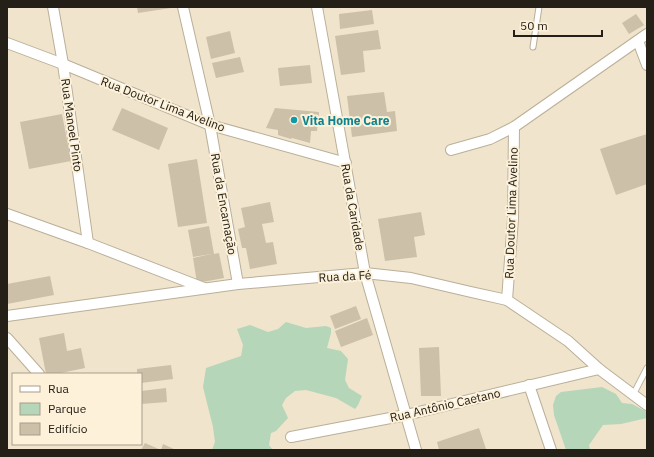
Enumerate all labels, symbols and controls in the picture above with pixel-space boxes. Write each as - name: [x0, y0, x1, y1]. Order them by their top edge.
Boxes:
- scale bar: [514, 12, 602, 38]
- text: 50 m: [520, 18, 548, 33]
- street label: Rua Doutor Lima Avelino: [99, 73, 227, 135]
- street label: Rua Manoel Pinto: [58, 77, 86, 173]
- place label: Vita Home Care: [302, 113, 390, 128]
- marker: Vita Home Care: [289, 115, 299, 125]
- street label: Rua Doutor Lima Avelino: [501, 147, 521, 279]
- street label: Rua da Encarnação: [208, 152, 240, 256]
- street label: Rua da Caridade: [338, 162, 368, 252]
- street label: Rua da Fé: [318, 267, 372, 285]
- legend: [12, 373, 142, 445]
- text: Rua: [48, 381, 69, 396]
- street label: Rua Antônio Caetano: [388, 385, 502, 425]
- text: Parque: [48, 401, 87, 416]
- text: Edifício: [48, 421, 88, 436]

